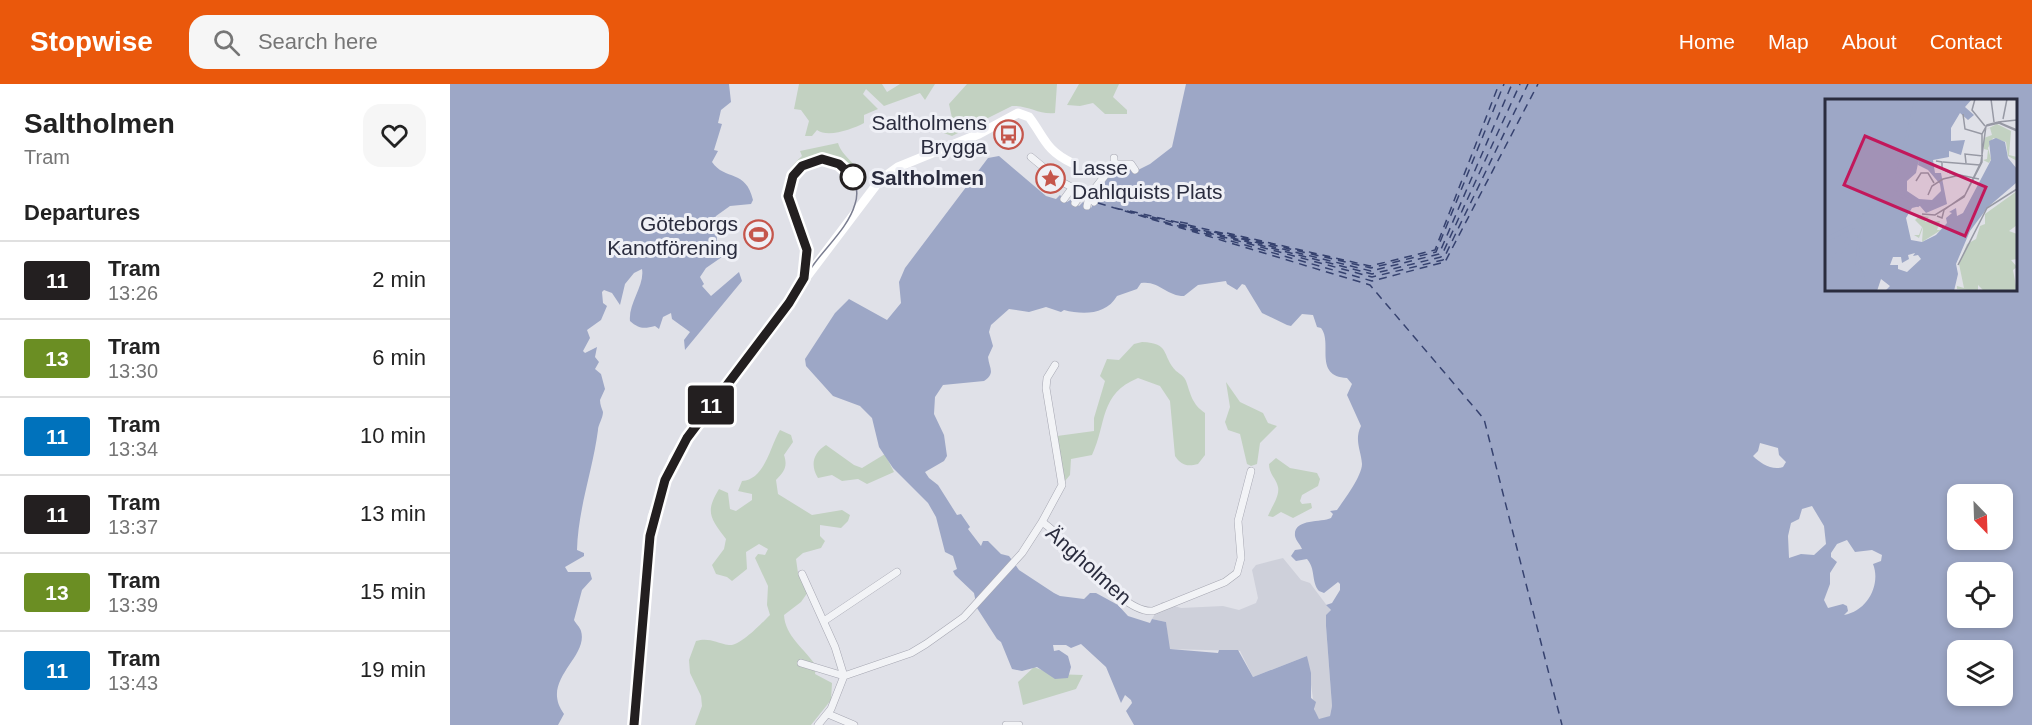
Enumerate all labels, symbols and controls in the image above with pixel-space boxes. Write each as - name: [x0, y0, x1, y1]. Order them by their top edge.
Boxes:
- search box: [189, 15, 609, 69]
- text: Stopwise: [30, 26, 153, 57]
- icon: search: [210, 26, 243, 59]
- text: Search here: [258, 29, 378, 54]
- text: Home: [1679, 30, 1735, 53]
- text: Map: [1768, 30, 1809, 53]
- text: About: [1842, 30, 1897, 53]
- text: Contact: [1930, 30, 2002, 53]
- inset map: [1825, 99, 2017, 291]
- button: heart: [363, 104, 426, 167]
- text: Saltholmen: [24, 108, 175, 139]
- place label: Saltholmens Brygga: [871, 111, 987, 158]
- bus stop icon: Saltholmens Brygga: [992, 118, 1024, 150]
- text: Tram: [24, 146, 70, 168]
- place label: Lasse Dahlquists Plats: [1072, 156, 1223, 203]
- place icon: Lasse Dahlquists Plats: [1035, 163, 1067, 195]
- marker: Saltholmen: [840, 164, 866, 190]
- place label: Saltholmen: [871, 166, 984, 189]
- text: Departures: [24, 200, 140, 225]
- place label: Göteborgs Kanotförening: [607, 212, 738, 259]
- sports icon: Göteborgs Kanotförening: [743, 219, 775, 251]
- text: Tram: [108, 256, 161, 281]
- text: 2 min: [372, 267, 426, 292]
- text: 11: [46, 269, 68, 292]
- text: 13:26: [108, 282, 158, 304]
- text: Tram: [108, 334, 161, 359]
- text: 6 min: [372, 345, 426, 370]
- text: 13: [45, 347, 69, 370]
- text: 13:30: [108, 360, 158, 382]
- line badge: 11: [684, 386, 738, 424]
- text: 11: [700, 394, 722, 417]
- text: Tram: [108, 412, 161, 437]
- text: 10 min: [360, 423, 426, 448]
- text: 11: [46, 425, 68, 448]
- text: 13:34: [108, 438, 158, 460]
- north arrow: [1947, 484, 2013, 550]
- map controls: [1947, 484, 2013, 706]
- text: Tram: [108, 490, 161, 515]
- text: 13 min: [360, 501, 426, 526]
- text: 11: [46, 503, 68, 526]
- text: 13:37: [108, 516, 158, 538]
- street label: Ängholmen: [1042, 521, 1136, 609]
- button: locate: [1947, 562, 2013, 628]
- text: Tram: [108, 568, 161, 593]
- text: 15 min: [360, 579, 426, 604]
- text: 13: [45, 581, 69, 604]
- text: 13:39: [108, 594, 158, 616]
- button: layers: [1947, 640, 2013, 706]
- text: Tram: [108, 646, 161, 671]
- text: 19 min: [360, 657, 426, 682]
- text: 11: [46, 659, 68, 682]
- text: 13:43: [108, 672, 158, 694]

